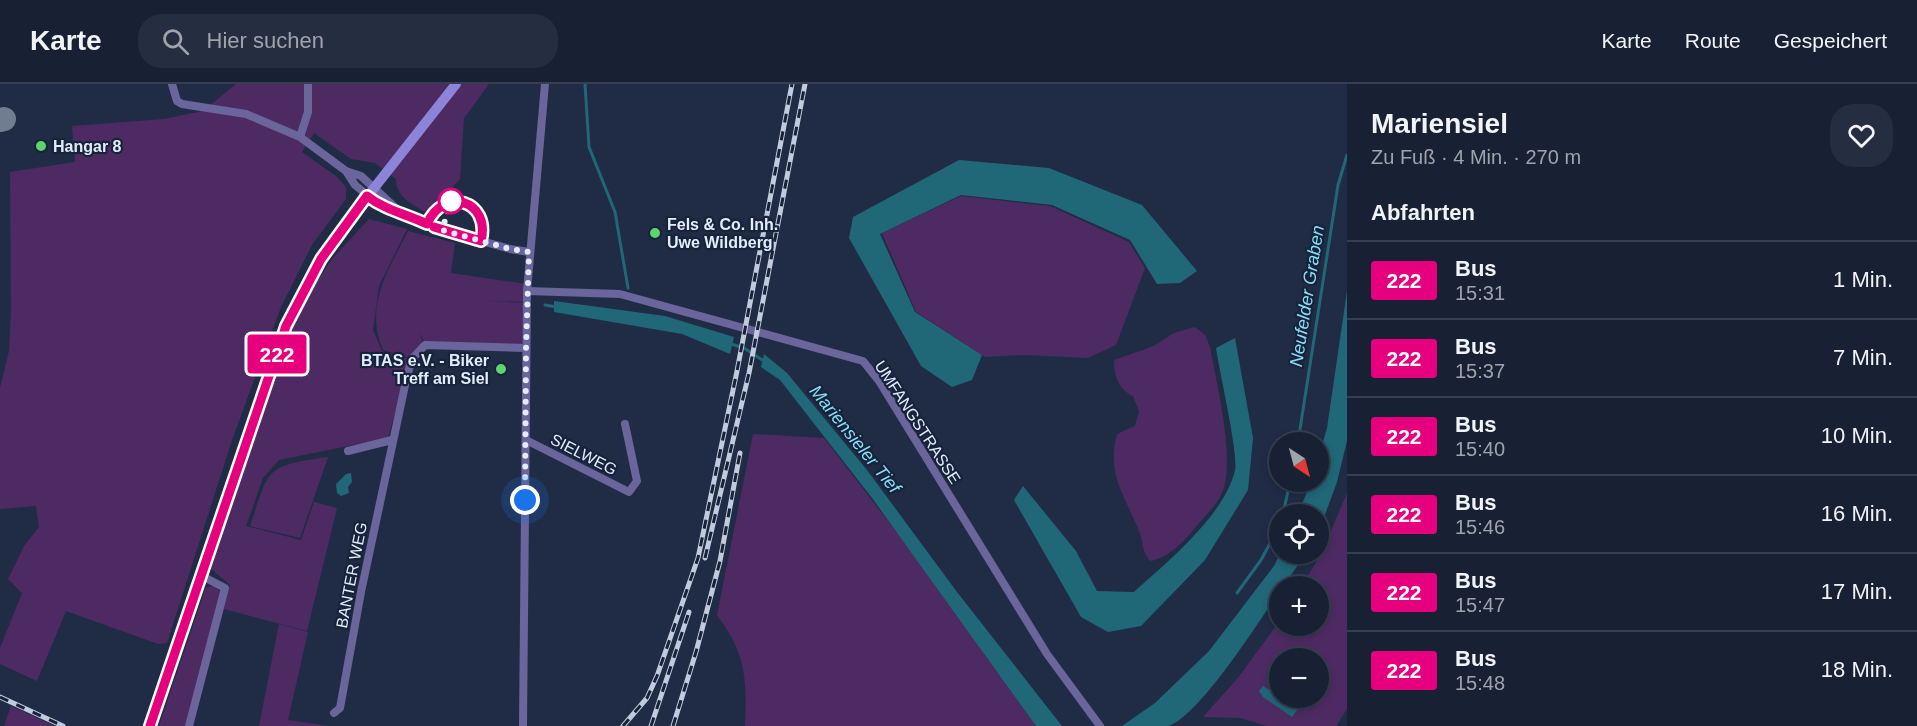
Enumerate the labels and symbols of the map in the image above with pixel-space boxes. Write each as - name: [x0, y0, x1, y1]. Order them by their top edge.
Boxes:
- place label: Hangar 8: [53, 138, 122, 155]
- marker: Hangar 8: [34, 139, 48, 153]
- unlabelled marker: [438, 188, 464, 214]
- place label: Fels & Co. Inh. Uwe Wildberg: [667, 216, 778, 251]
- water label: Neufelder Graben: [1286, 224, 1328, 368]
- marker: Fels & Co. Inh. Uwe Wildberg: [648, 226, 662, 240]
- line badge: 222: [242, 334, 312, 374]
- place label: BTAS e.V. - Biker Treff am Siel: [361, 352, 489, 387]
- street label: UMFANGSTRASSE: [871, 358, 964, 487]
- marker: BTAS e.V. - Biker Treff am Siel: [494, 362, 508, 376]
- water label: Mariensieler Tief: [805, 381, 906, 498]
- street label: SIELWEG: [548, 431, 620, 478]
- north arrow: [1269, 432, 1329, 492]
- your location: [510, 485, 540, 515]
- street label: BANTER WEG: [333, 521, 370, 630]

